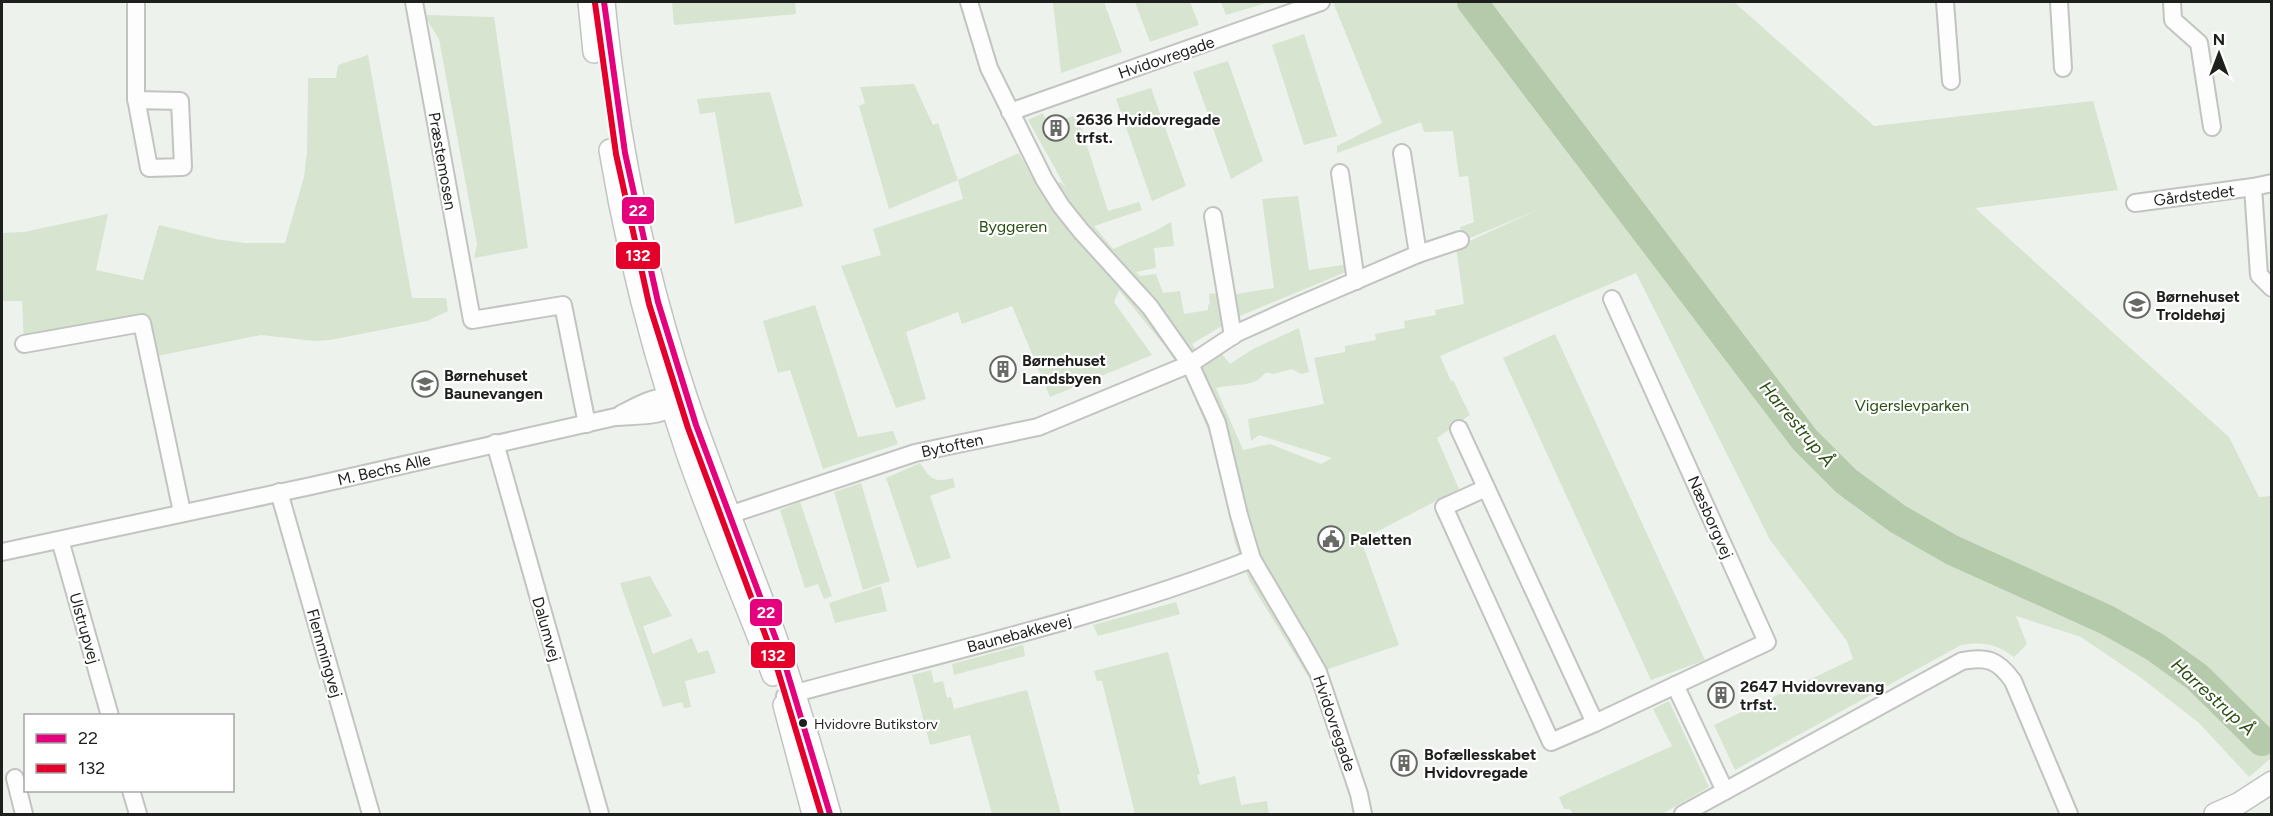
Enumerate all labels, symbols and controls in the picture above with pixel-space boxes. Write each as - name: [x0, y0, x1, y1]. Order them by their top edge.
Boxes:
- north arrow: [2189, 24, 2249, 84]
- text: N: [2213, 30, 2225, 49]
- street label: Hvidovregade: [1115, 32, 1217, 83]
- place label: 2636 Hvidovregade trfst.: [1076, 110, 1221, 147]
- street label: Præstemosen: [425, 111, 460, 211]
- building icon: 2636 Hvidovregade trfst.: [1041, 113, 1071, 143]
- street label: Gårdstedet: [2152, 181, 2236, 210]
- line badge: 22: [621, 196, 655, 225]
- text: 22: [629, 201, 647, 220]
- park label: Byggeren: [979, 217, 1047, 236]
- line badge: 132: [615, 241, 661, 270]
- text: 132: [626, 246, 650, 265]
- place label: Børnehuset Troldehøj: [2156, 287, 2240, 324]
- school or university icon: Børnehuset Troldehøj: [2122, 290, 2152, 320]
- place label: Børnehuset Landsbyen: [1022, 351, 1106, 388]
- building icon: Børnehuset Landsbyen: [988, 354, 1018, 384]
- place label: Børnehuset Baunevangen: [444, 366, 543, 403]
- school or university icon: Børnehuset Baunevangen: [410, 369, 440, 399]
- water label: Harrestrup Å: [1755, 377, 1839, 471]
- park label: Vigerslevparken: [1855, 396, 1969, 415]
- street label: Bytoften: [919, 430, 985, 461]
- street label: M. Bechs Alle: [336, 449, 433, 489]
- street label: Næsborgvej: [1684, 473, 1737, 562]
- public building icon: Paletten: [1316, 524, 1346, 554]
- place label: Paletten: [1350, 530, 1412, 549]
- street label: Ulstrupvej: [65, 590, 104, 666]
- street label: Dalumvej: [528, 595, 565, 664]
- line badge: 22: [749, 598, 783, 627]
- text: 22: [757, 603, 775, 622]
- street label: Flemmingvej: [303, 607, 346, 700]
- street label: Baunebakkevej: [965, 610, 1073, 657]
- line badge: 132: [750, 641, 796, 669]
- text: 132: [761, 646, 785, 665]
- water label: Harrestrup Å: [2167, 654, 2259, 740]
- street label: Hvidovregade: [1309, 672, 1360, 774]
- place label: 2647 Hvidovrevang trfst.: [1740, 677, 1884, 714]
- building icon: 2647 Hvidovrevang trfst.: [1706, 680, 1736, 710]
- legend: [24, 714, 234, 792]
- place label: Hvidovre Butikstorv: [814, 716, 939, 733]
- marker: Hvidovre Butikstorv: [797, 717, 809, 729]
- text: 22: [78, 727, 98, 749]
- place label: Bofællesskabet Hvidovregade: [1424, 745, 1536, 782]
- building icon: Bofællesskabet Hvidovregade: [1389, 748, 1419, 778]
- text: 132: [78, 757, 105, 779]

